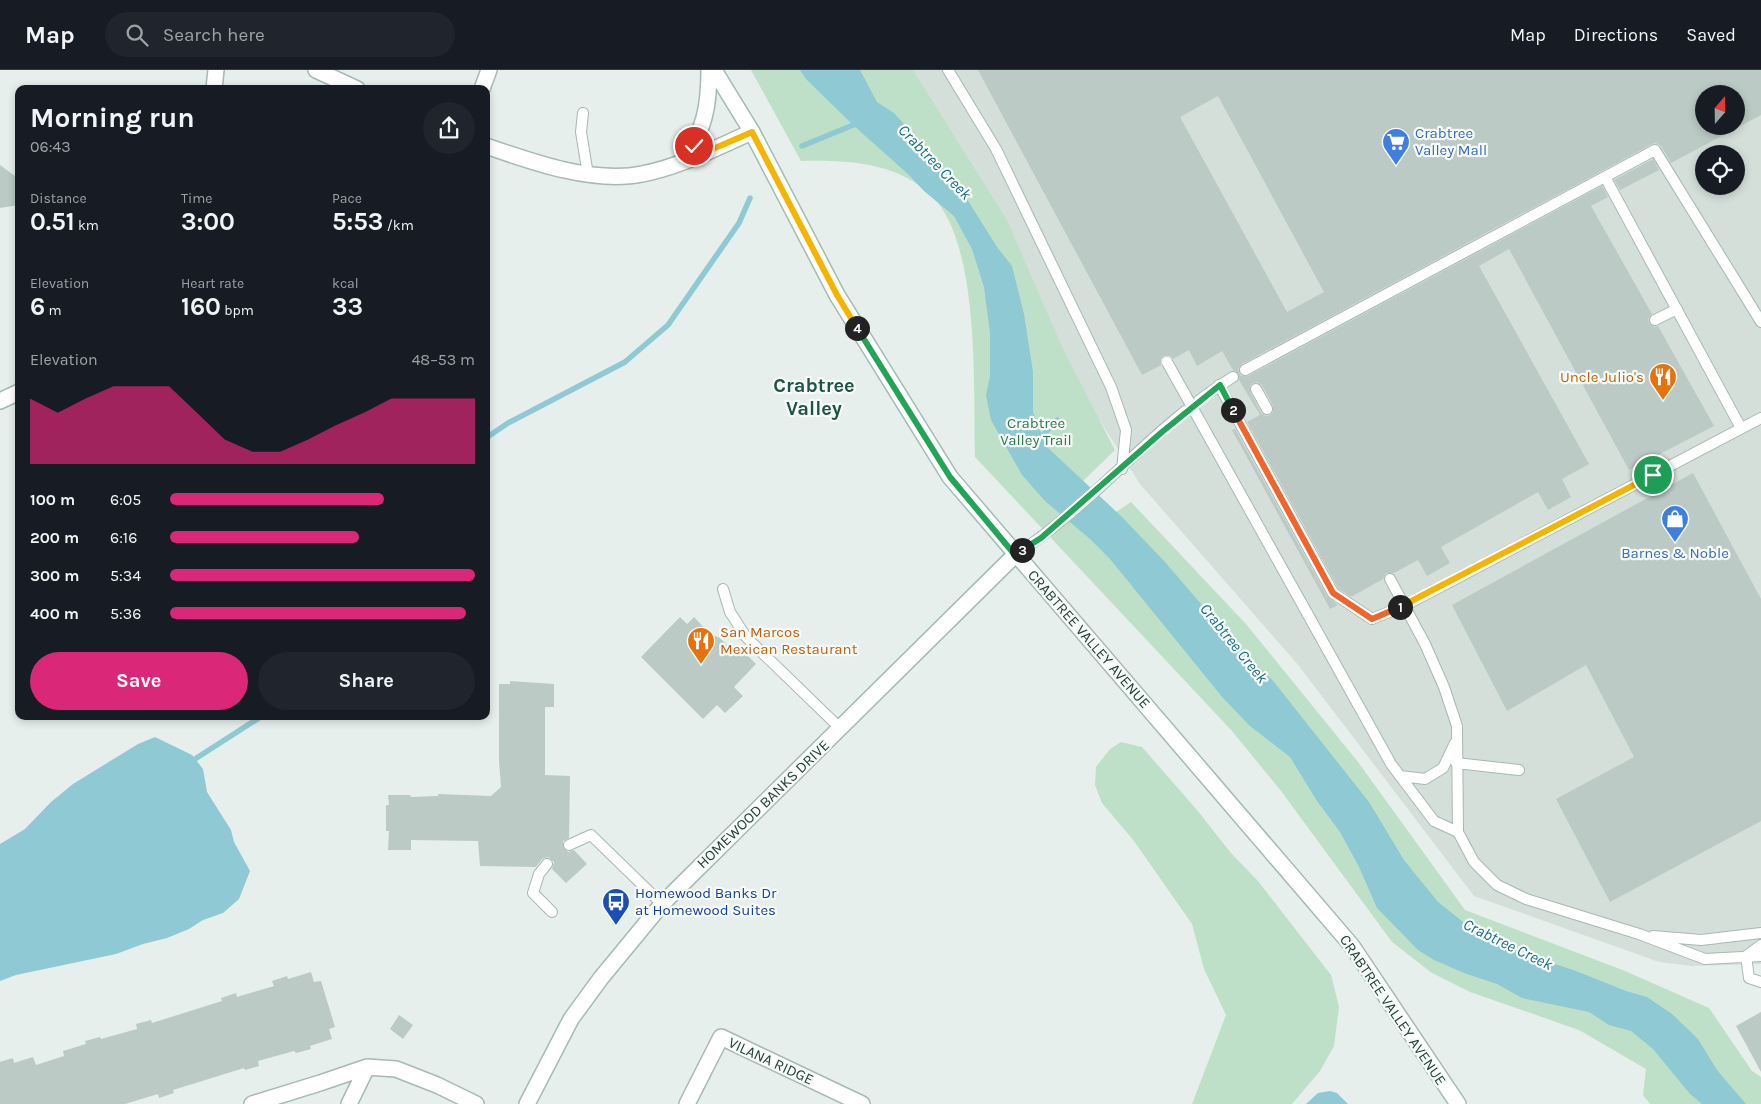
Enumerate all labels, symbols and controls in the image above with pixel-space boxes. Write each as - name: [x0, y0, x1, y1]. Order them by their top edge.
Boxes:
- search box: [105, 12, 455, 57]
- text: Map: [25, 21, 75, 49]
- icon: search: [123, 21, 151, 49]
- text: Search here: [163, 24, 265, 46]
- text: Map: [1510, 24, 1546, 46]
- text: Directions: [1574, 24, 1658, 46]
- text: Saved: [1686, 24, 1736, 46]
- north arrow: [1695, 85, 1745, 135]
- map controls: [1695, 85, 1745, 195]
- text: Morning run: [30, 101, 195, 134]
- button: share: [423, 102, 475, 154]
- water label: Crabtree Creek: [894, 120, 976, 204]
- place label: Crabtree Valley Mall: [1415, 124, 1487, 159]
- pin: [673, 125, 715, 167]
- supermarket icon: Crabtree Valley Mall: [1381, 127, 1411, 166]
- icon: check: [680, 132, 708, 160]
- text: 06:43: [30, 137, 71, 156]
- button: locate: [1695, 145, 1745, 195]
- text: Distance: [30, 190, 87, 207]
- text: Time: [181, 190, 212, 207]
- text: Pace: [332, 190, 362, 207]
- text: 0.51: [30, 207, 75, 236]
- text: 3:00: [181, 207, 235, 236]
- text: 5:53: [332, 207, 383, 236]
- text: km: [75, 217, 99, 234]
- text: /km: [383, 217, 414, 234]
- text: Elevation: [30, 275, 89, 292]
- text: Heart rate: [181, 275, 244, 292]
- text: kcal: [332, 275, 359, 292]
- text: 6: [30, 292, 45, 321]
- text: 160: [181, 292, 221, 321]
- text: 33: [332, 292, 363, 321]
- text: m: [45, 302, 62, 319]
- text: bpm: [221, 302, 254, 319]
- pin: 4: [844, 316, 870, 340]
- text: 4: [853, 320, 862, 337]
- text: Elevation: [30, 350, 98, 369]
- text: 48–53 m: [411, 350, 475, 369]
- restaurant icon: Uncle Julio's: [1648, 362, 1678, 401]
- place label: Uncle Julio's: [1560, 368, 1644, 386]
- district label: Crabtree Valley: [773, 374, 855, 420]
- pin: 2: [1220, 398, 1246, 422]
- text: 2: [1229, 402, 1238, 419]
- park label: Crabtree Valley Trail: [1000, 414, 1072, 449]
- pin: [1632, 454, 1674, 496]
- icon: arrive: [1639, 461, 1667, 489]
- text: 100 m: [30, 490, 75, 509]
- text: 6:05: [110, 490, 141, 509]
- shop icon: Barnes & Noble: [1660, 504, 1690, 543]
- text: 200 m: [30, 528, 79, 547]
- text: 6:16: [110, 528, 137, 547]
- pin: 3: [1010, 538, 1034, 562]
- text: 3: [1018, 542, 1027, 559]
- place label: Barnes & Noble: [1621, 544, 1729, 562]
- text: 300 m: [30, 566, 79, 585]
- text: 5:34: [110, 566, 141, 585]
- street label: CRABTREE VALLEY AVENUE: [1024, 566, 1154, 712]
- pin: 1: [1388, 594, 1412, 620]
- water label: Crabtree Creek: [1196, 599, 1273, 687]
- text: 1: [1398, 599, 1403, 616]
- text: 400 m: [30, 604, 79, 623]
- text: 5:36: [110, 604, 141, 623]
- place label: San Marcos Mexican Restaurant: [720, 623, 858, 658]
- restaurant icon: San Marcos Mexican Restaurant: [686, 626, 716, 665]
- button: Save: [30, 652, 248, 710]
- button: Share: [258, 652, 475, 710]
- street label: HOMEWOOD BANKS DRIVE: [693, 736, 833, 872]
- place label: Homewood Banks Dr at Homewood Suites: [635, 884, 777, 919]
- bus stop icon: Homewood Banks Dr at Homewood Suites: [601, 887, 631, 926]
- water label: Crabtree Creek: [1460, 914, 1557, 974]
- street label: CRABTREE VALLEY AVENUE: [1336, 931, 1450, 1089]
- street label: VILANA RIDGE: [725, 1033, 817, 1089]

